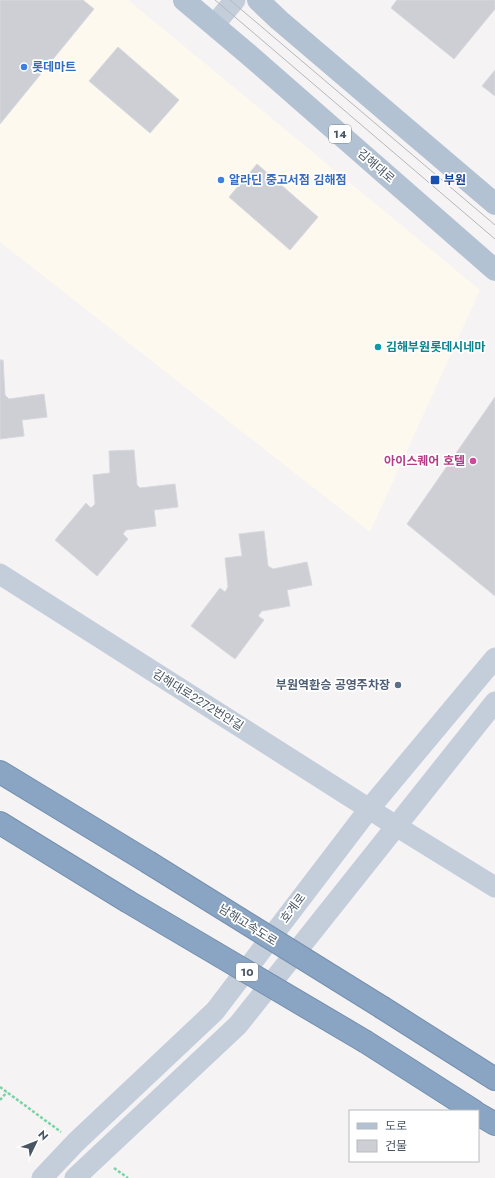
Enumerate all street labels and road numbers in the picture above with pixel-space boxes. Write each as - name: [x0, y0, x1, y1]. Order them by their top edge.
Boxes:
- road number: 14: [329, 125, 351, 143]
- street label: 김해대로: [353, 145, 399, 187]
- street label: 김해대로2272번안길: [149, 665, 247, 735]
- street label: 호계로: [276, 889, 310, 927]
- street label: 남해고속도로: [215, 900, 281, 950]
- road number: 10: [236, 963, 258, 981]

